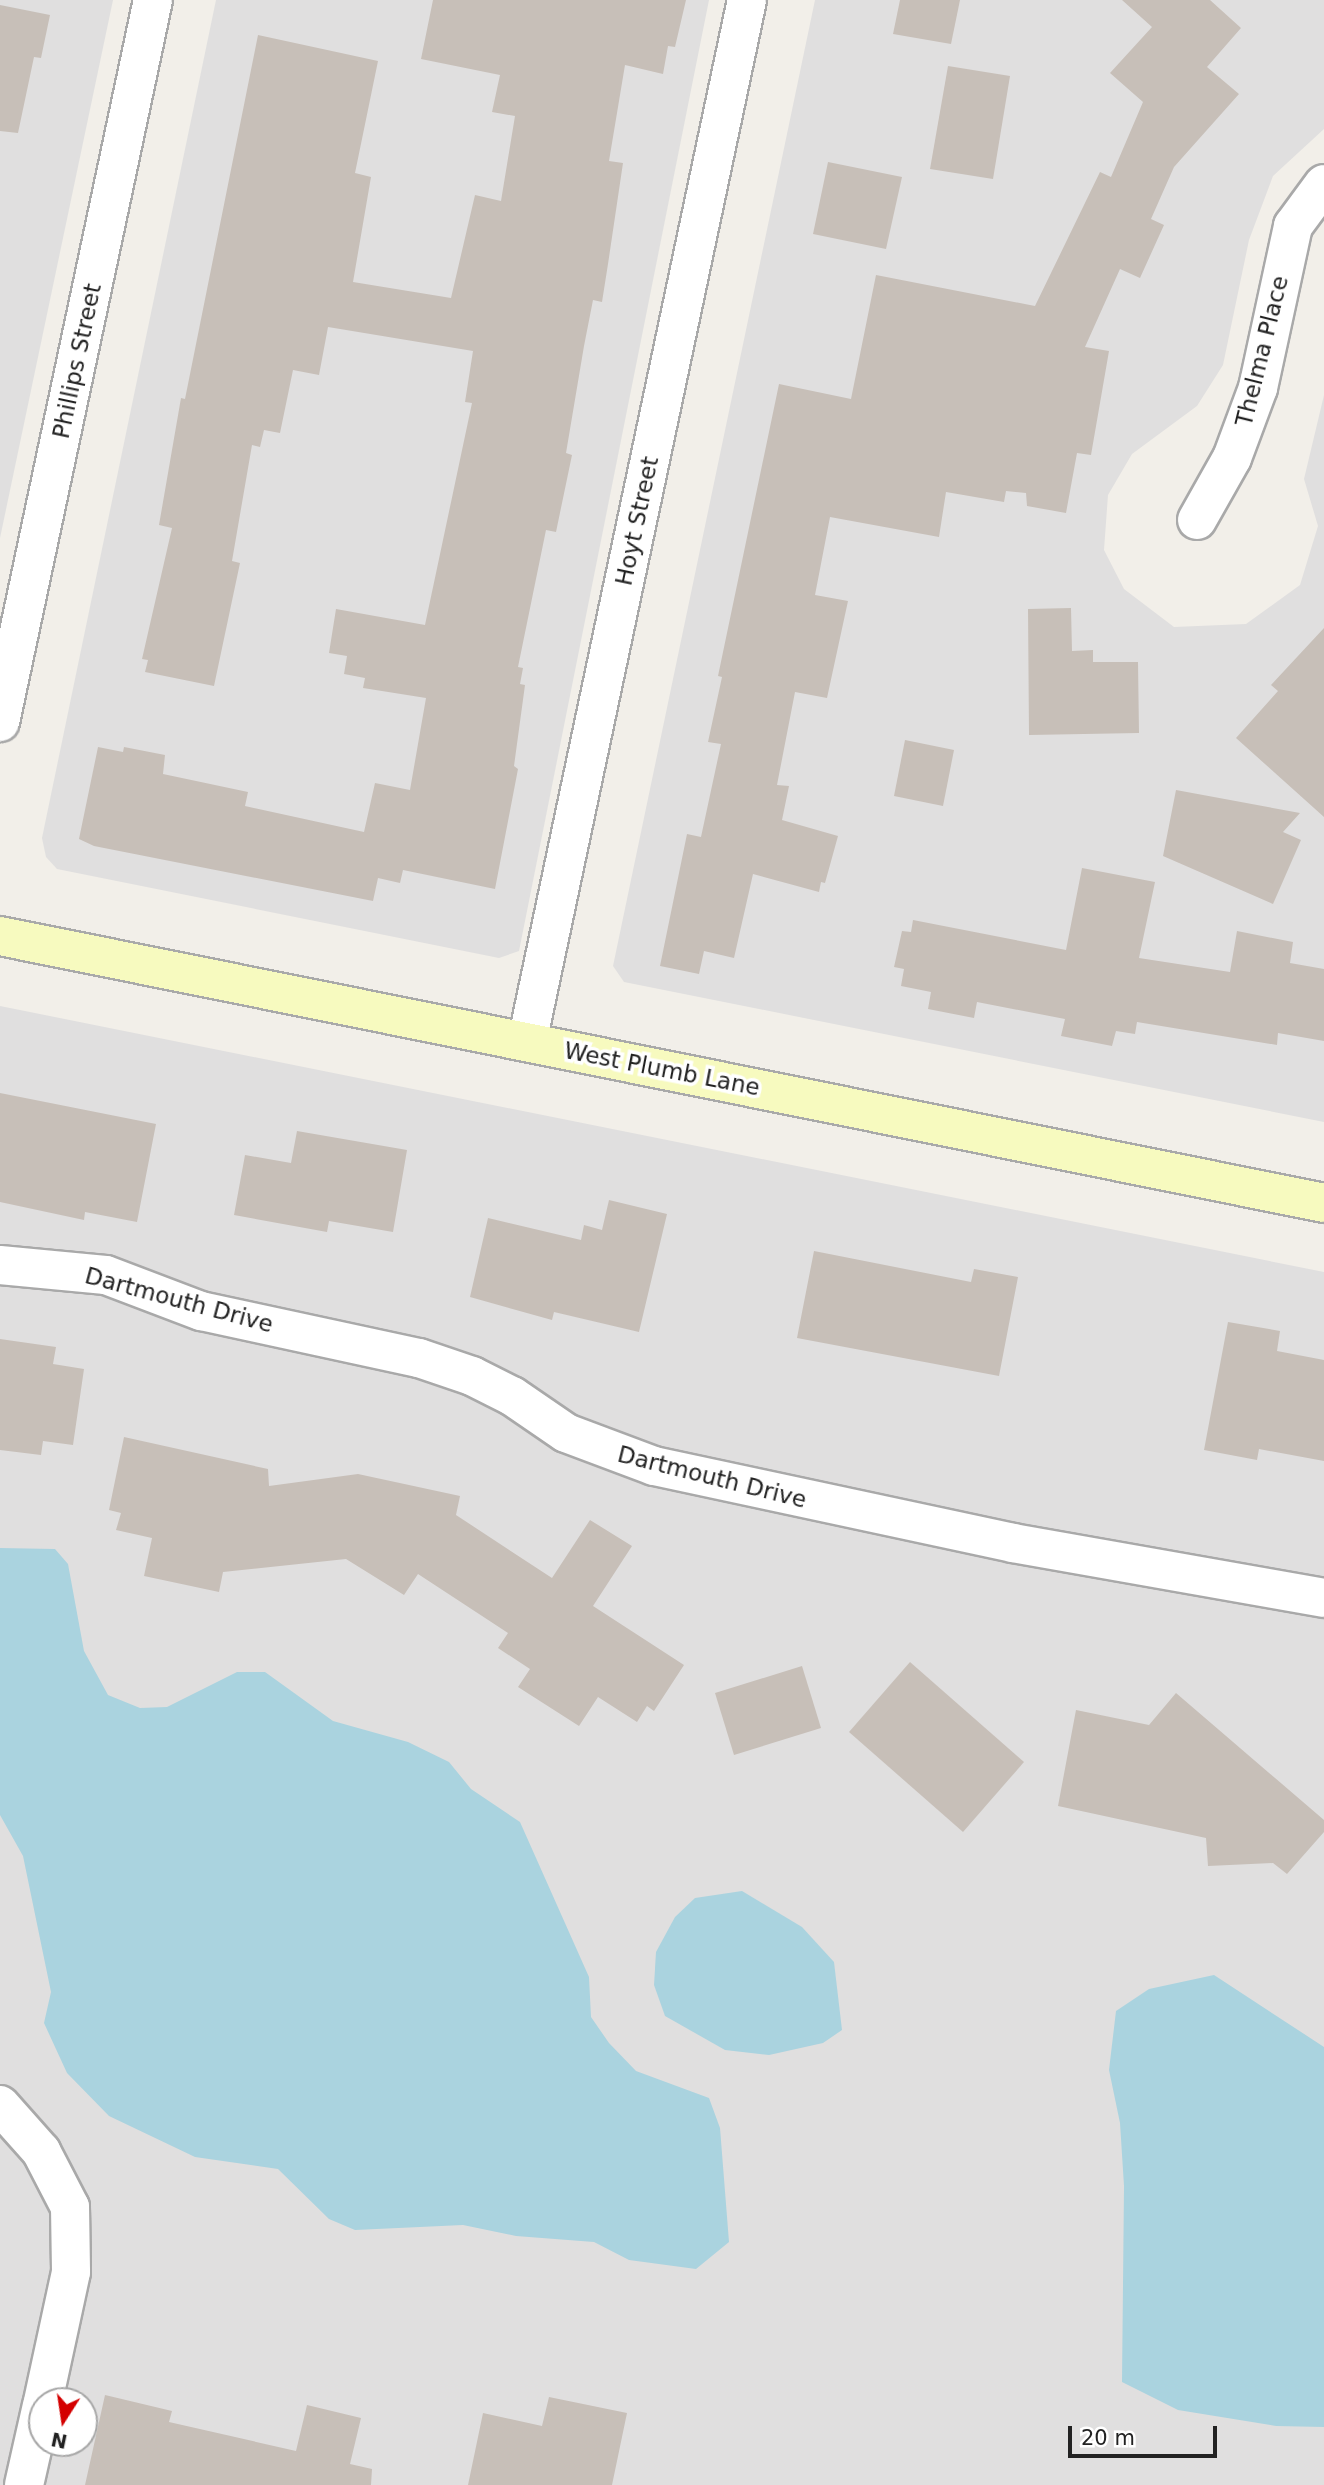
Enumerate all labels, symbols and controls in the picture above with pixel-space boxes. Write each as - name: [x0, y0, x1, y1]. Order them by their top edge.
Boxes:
- street label: Thelma Place: [1230, 273, 1294, 429]
- street label: Phillips Street: [47, 281, 107, 441]
- street label: Hoyt Street: [610, 454, 664, 588]
- street label: West Plumb Lane: [562, 1037, 762, 1101]
- street label: Dartmouth Drive: [82, 1262, 276, 1338]
- street label: Dartmouth Drive: [615, 1440, 809, 1514]
- north arrow: [28, 2387, 98, 2457]
- scale bar: [1072, 2412, 1221, 2456]
- text: 20 m: [1081, 2426, 1135, 2450]
- text: N: [49, 2428, 69, 2453]

